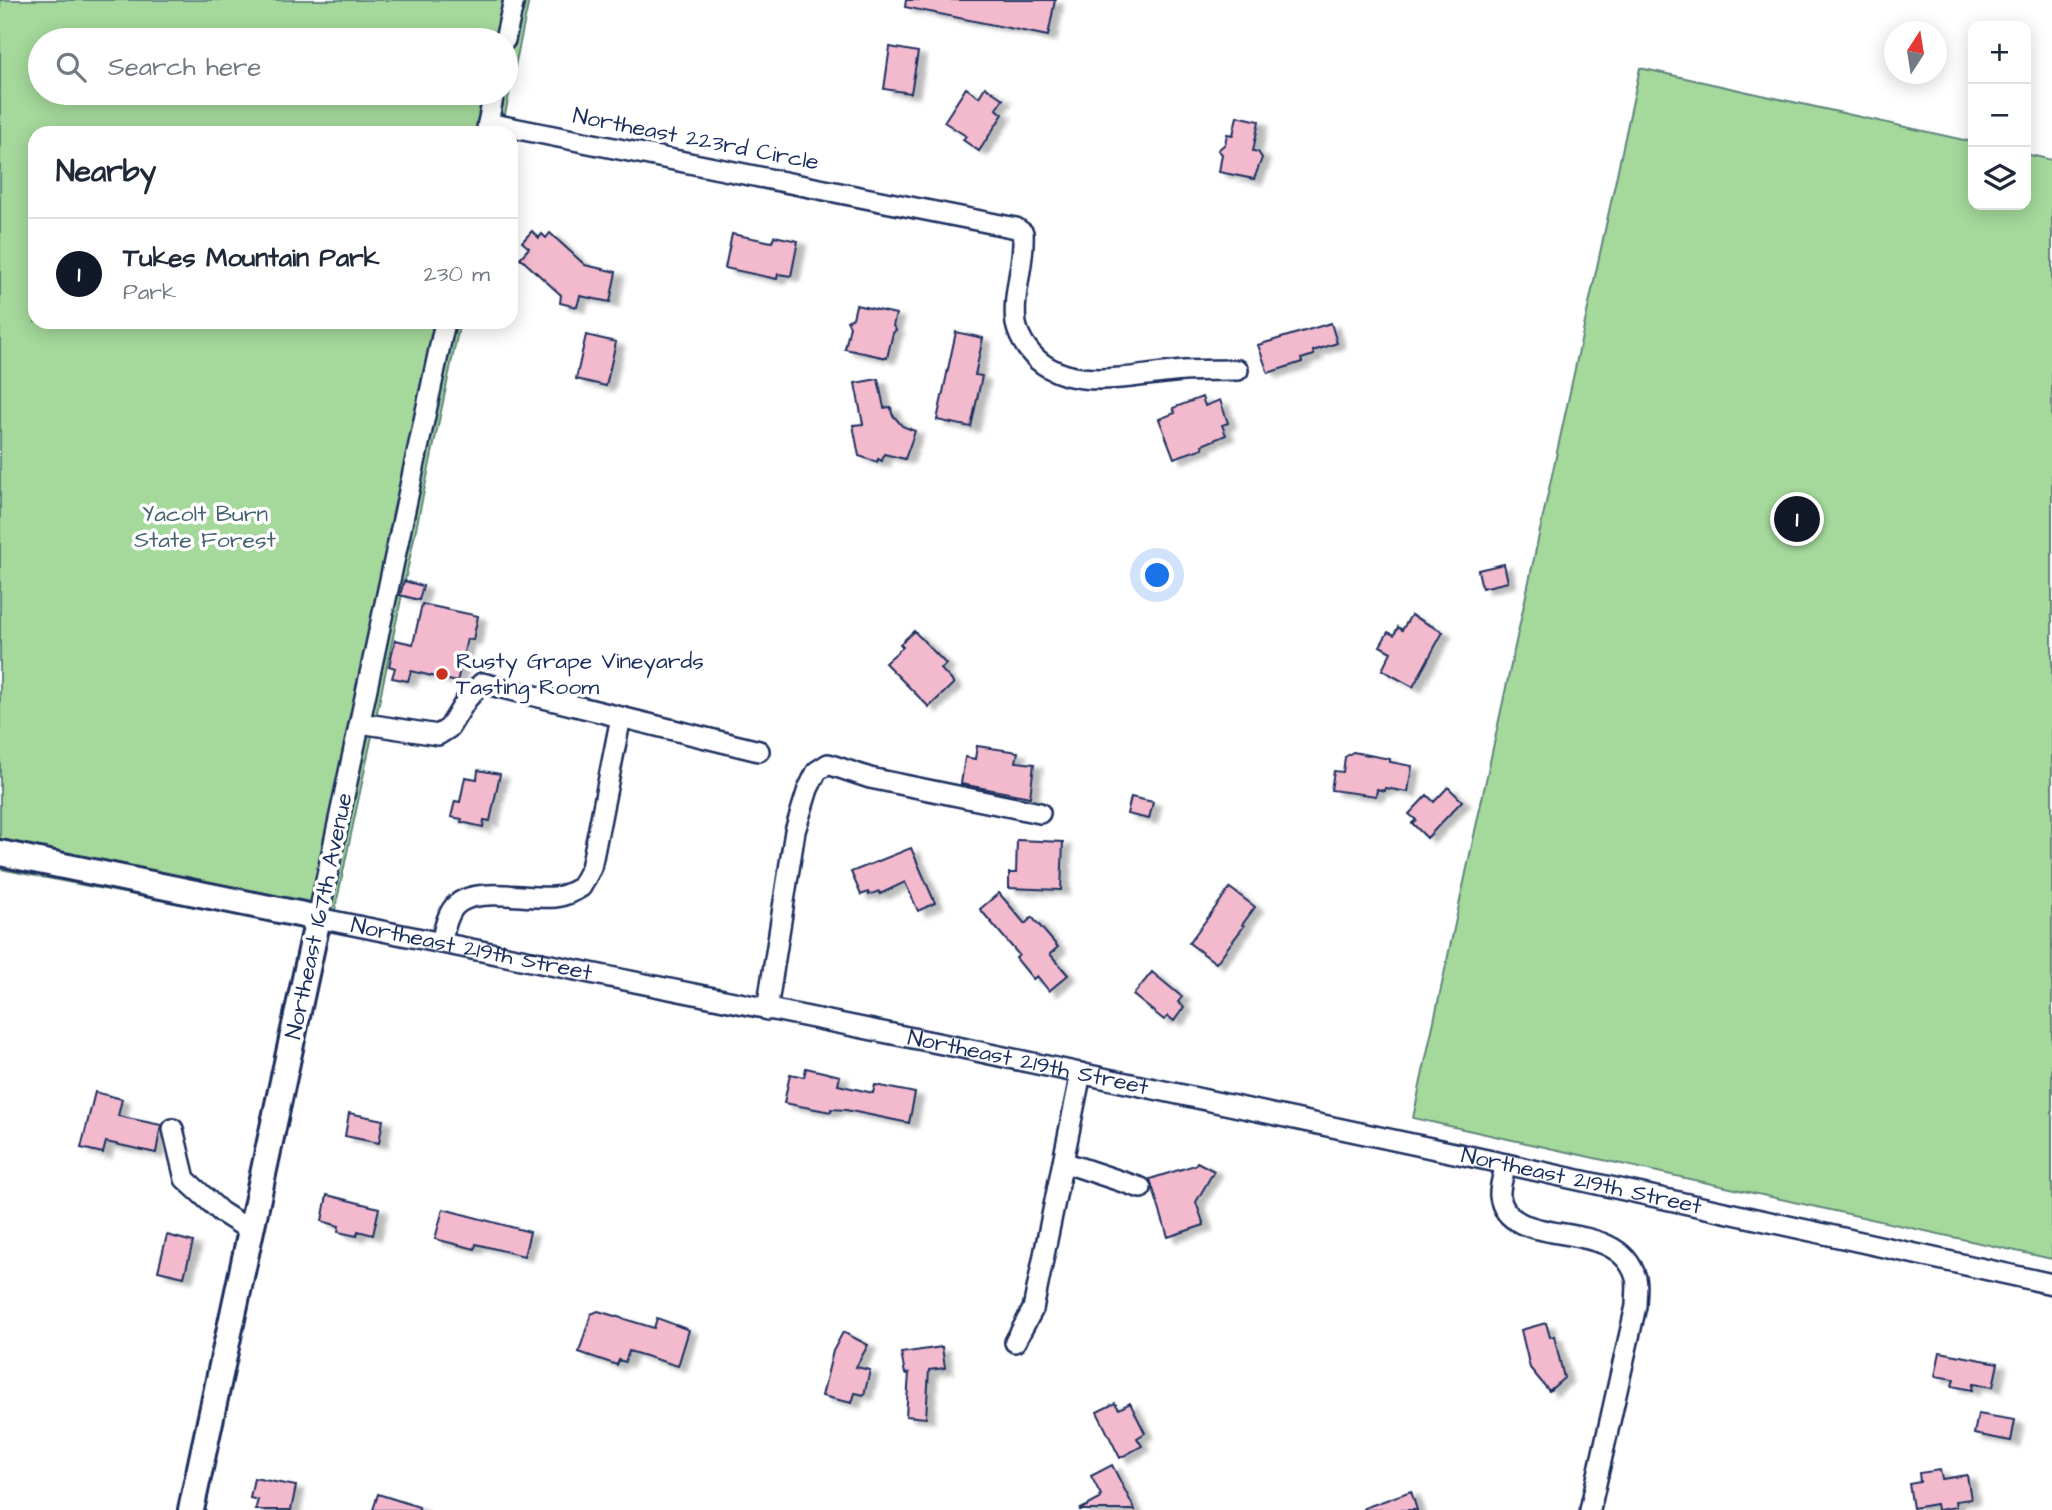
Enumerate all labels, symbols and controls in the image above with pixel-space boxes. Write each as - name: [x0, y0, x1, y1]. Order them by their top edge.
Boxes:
- north arrow: [1884, 21, 1947, 84]
- map controls: [1968, 21, 2031, 210]
- button: +: [1968, 21, 2031, 84]
- search box: [28, 28, 518, 105]
- icon: search: [52, 48, 90, 86]
- text: Search here: [108, 49, 261, 85]
- button: −: [1968, 84, 2031, 147]
- street label: Northeast 223rd Circle: [570, 99, 822, 179]
- button: layers: [1968, 147, 2031, 210]
- text: Nearby: [56, 151, 156, 193]
- text: Tukes Mountain Park: [123, 240, 379, 276]
- text: 1: [78, 258, 80, 290]
- text: 230 m: [424, 258, 490, 290]
- text: Park: [123, 276, 176, 308]
- pin: 1: [1774, 493, 1820, 545]
- park label: Yacolt Burn State Forest: [134, 498, 276, 556]
- your location: [1140, 558, 1174, 592]
- place label: Rusty Grape Vineyards Tasting Room: [456, 645, 704, 704]
- marker: Rusty Grape Vineyards Tasting Room: [434, 666, 450, 682]
- street label: Northeast 167th Avenue: [277, 790, 361, 1042]
- street label: Northeast 219th Street: [348, 909, 596, 989]
- street label: Northeast 219th Street: [905, 1021, 1152, 1103]
- street label: Northeast 219th Street: [1458, 1139, 1705, 1223]

